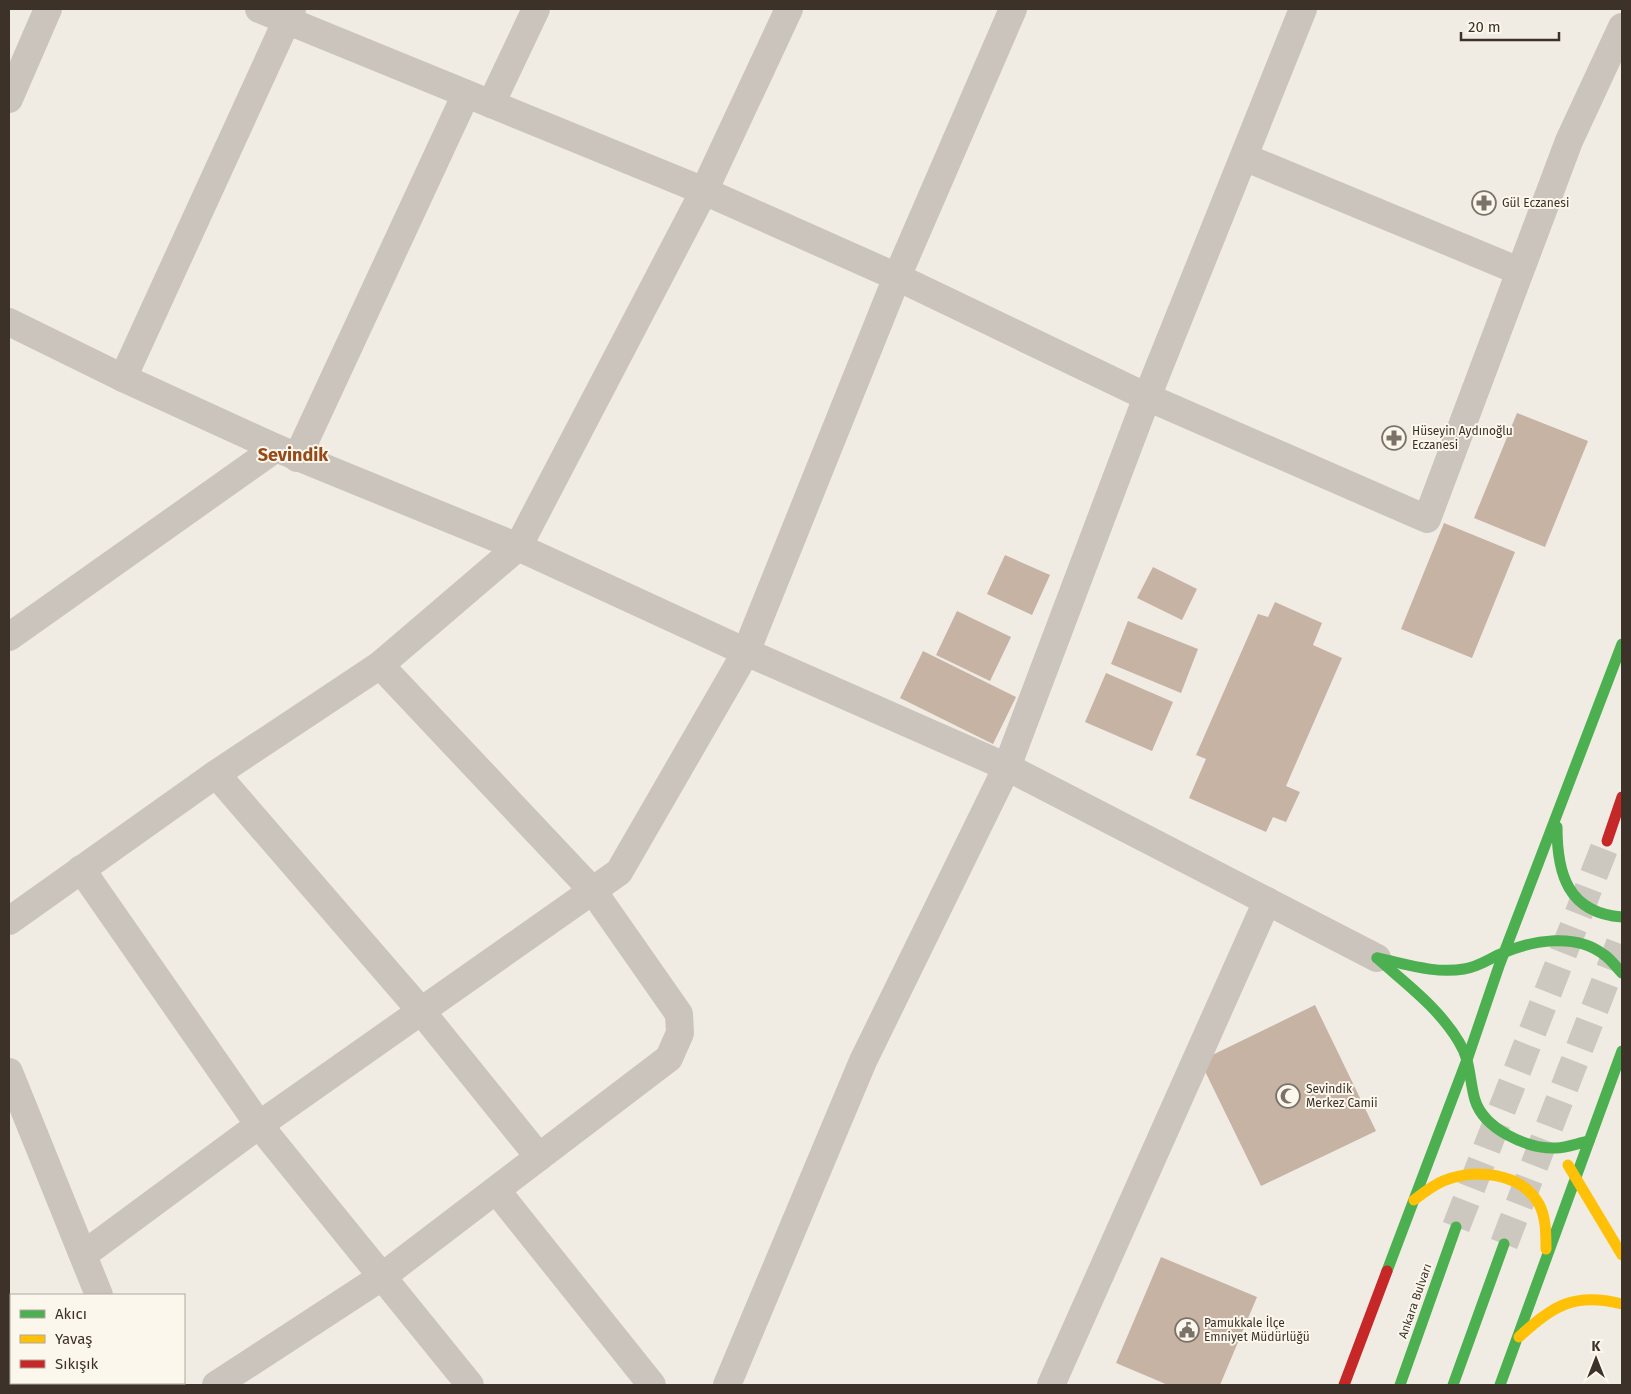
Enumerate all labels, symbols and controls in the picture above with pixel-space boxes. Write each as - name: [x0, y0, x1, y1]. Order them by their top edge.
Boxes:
- scale bar: [1461, 10, 1558, 42]
- text: 20 m: [1468, 18, 1501, 36]
- pharmacy icon: Gül Eczanesi: [1471, 190, 1497, 216]
- place label: Gül Eczanesi: [1502, 196, 1569, 210]
- place label: Hüseyin Aydınoğlu Eczanesi: [1412, 424, 1513, 452]
- pharmacy icon: Hüseyin Aydınoğlu Eczanesi: [1381, 425, 1407, 451]
- district label: Sevindik: [258, 444, 329, 466]
- place label: Sevindik Merkez Camii: [1306, 1082, 1378, 1110]
- mosque icon: Sevindik Merkez Camii: [1275, 1083, 1301, 1109]
- street label: Ankara Bulvarı: [1396, 1262, 1434, 1340]
- legend: [10, 1294, 185, 1384]
- text: Akıcı: [55, 1305, 87, 1323]
- place label: Pamukkale İlçe Emniyet Müdürlüğü: [1204, 1315, 1310, 1344]
- public building icon: Pamukkale İlçe Emniyet Müdürlüğü: [1174, 1317, 1200, 1343]
- text: Yavaş: [55, 1330, 92, 1348]
- north arrow: [1571, 1334, 1621, 1384]
- text: K: [1592, 1338, 1602, 1355]
- text: Sıkışık: [55, 1355, 99, 1373]

